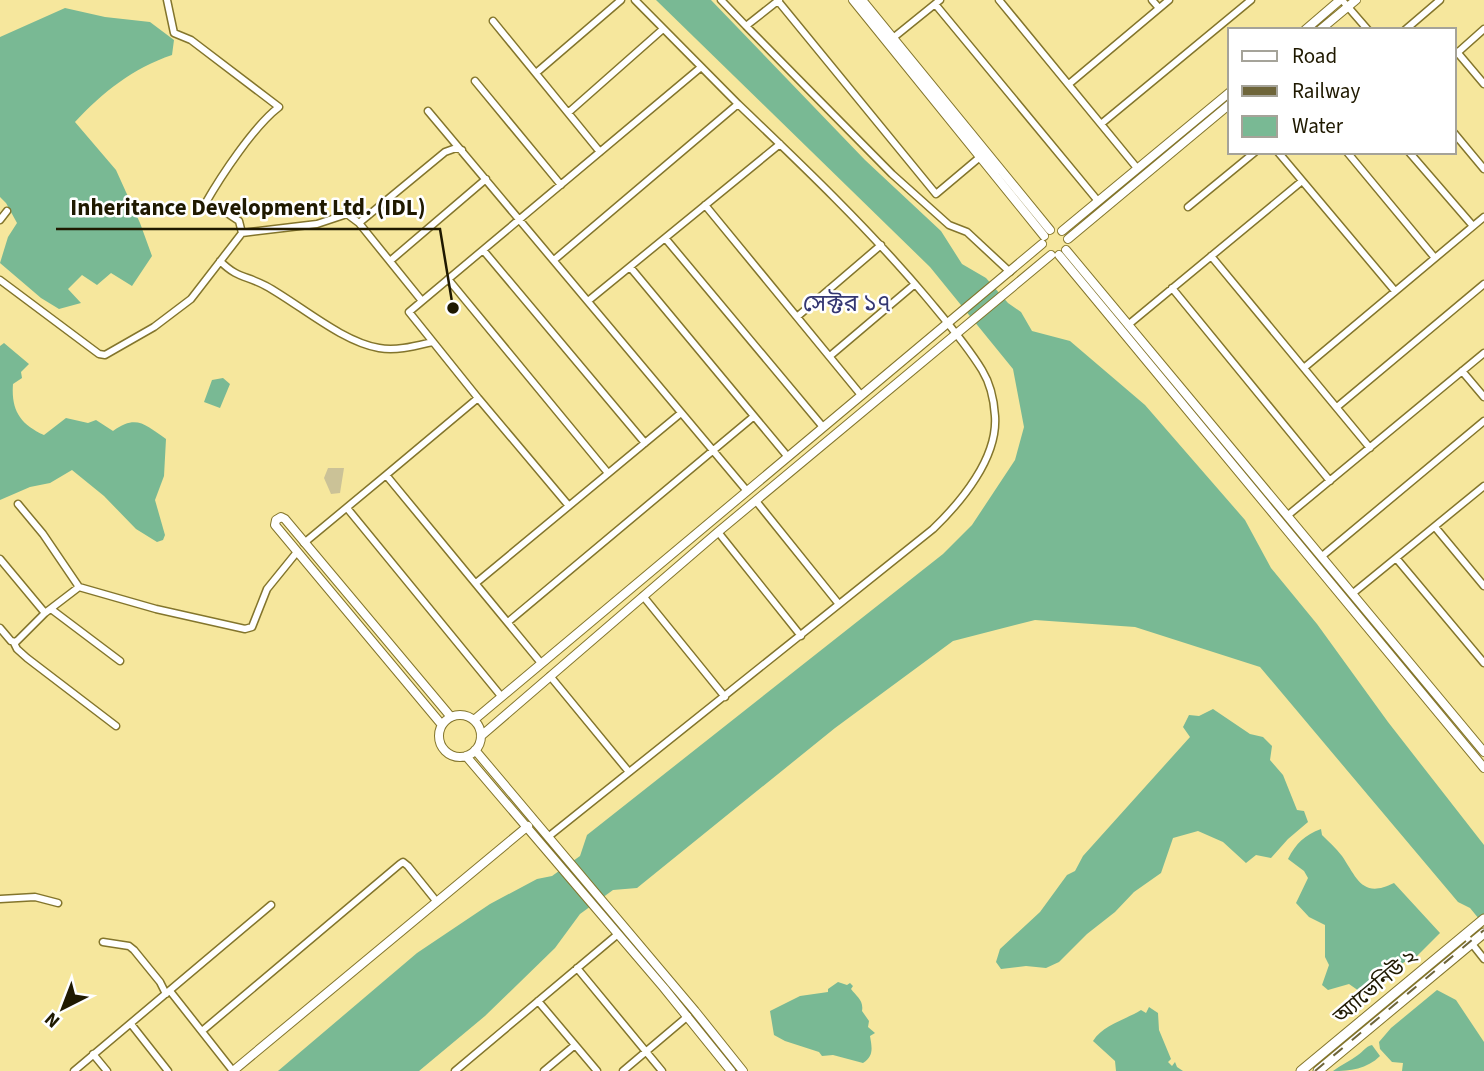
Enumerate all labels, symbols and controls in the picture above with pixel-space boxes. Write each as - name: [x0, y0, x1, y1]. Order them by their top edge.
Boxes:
- legend: [1228, 28, 1456, 154]
- text: Road: [1292, 41, 1337, 71]
- text: Railway: [1292, 76, 1360, 106]
- text: Water: [1292, 111, 1344, 141]
- callout: Inheritance Development Ltd. (IDL): [56, 185, 440, 229]
- text: Inheritance Development Ltd. (IDL): [70, 191, 426, 224]
- district label: সেক্টর ১৭: [803, 286, 891, 321]
- street label: অ্যাভেনিউ ২: [1325, 941, 1424, 1031]
- north arrow: [28, 973, 98, 1043]
- text: N: [39, 1005, 66, 1034]

